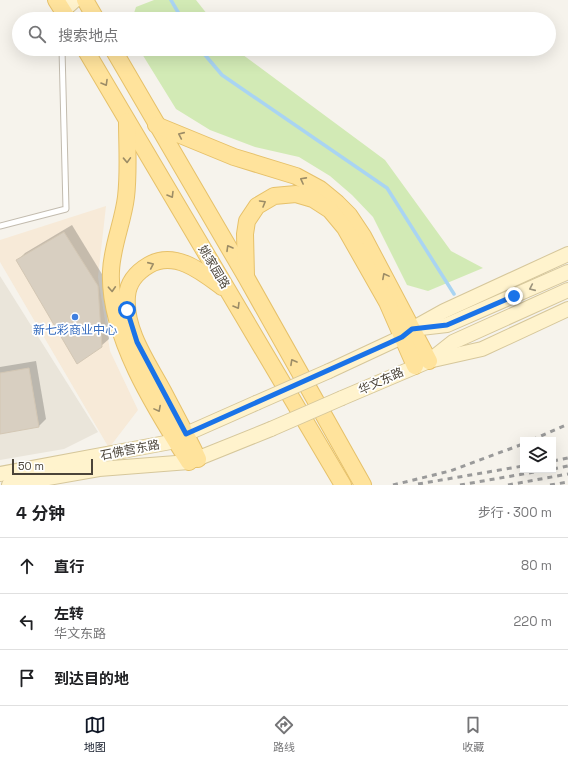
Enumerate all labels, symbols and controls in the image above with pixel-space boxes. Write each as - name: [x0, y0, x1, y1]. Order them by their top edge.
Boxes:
- search box: [12, 12, 556, 56]
- icon: search: [26, 23, 48, 45]
- text: 搜索地点: [58, 26, 118, 45]
- one-way arrow: [100, 79, 107, 86]
- one-way arrow: [177, 132, 184, 140]
- one-way arrow: [123, 157, 131, 163]
- one-way arrow: [300, 177, 307, 184]
- one-way arrow: [166, 191, 173, 198]
- one-way arrow: [259, 200, 266, 207]
- street label: 姚家园路: [195, 242, 233, 292]
- one-way arrow: [226, 245, 233, 253]
- one-way arrow: [147, 262, 155, 270]
- one-way arrow: [382, 273, 390, 281]
- one-way arrow: [529, 283, 536, 291]
- one-way arrow: [107, 286, 116, 292]
- route end: [505, 287, 523, 305]
- route start: [118, 301, 136, 319]
- one-way arrow: [233, 302, 240, 309]
- marker: 新七彩商业中心: [70, 312, 80, 322]
- place label: 新七彩商业中心: [33, 322, 117, 338]
- one-way arrow: [290, 358, 298, 366]
- street label: 华文东路: [356, 364, 406, 398]
- one-way arrow: [153, 405, 160, 412]
- street label: 石佛营东路: [99, 436, 161, 464]
- map controls: [520, 437, 556, 473]
- button: layers: [520, 437, 556, 473]
- scale bar: [12, 457, 93, 476]
- text: 50 m: [18, 459, 44, 473]
- text: 4 分钟: [16, 502, 65, 524]
- text: 步行 · 300 m: [478, 504, 552, 521]
- icon: ahead: [16, 555, 38, 577]
- text: 直行: [54, 557, 84, 576]
- text: 80 m: [521, 557, 552, 574]
- text: 左转: [54, 604, 84, 623]
- icon: left: [16, 611, 38, 633]
- text: 220 m: [513, 613, 552, 630]
- text: 华文东路: [54, 625, 106, 642]
- icon: arrive: [16, 667, 38, 689]
- text: 到达目的地: [54, 669, 129, 688]
- tab: 地图: [84, 714, 106, 754]
- tab: 路线: [273, 714, 295, 754]
- tab: 收藏: [462, 714, 484, 754]

